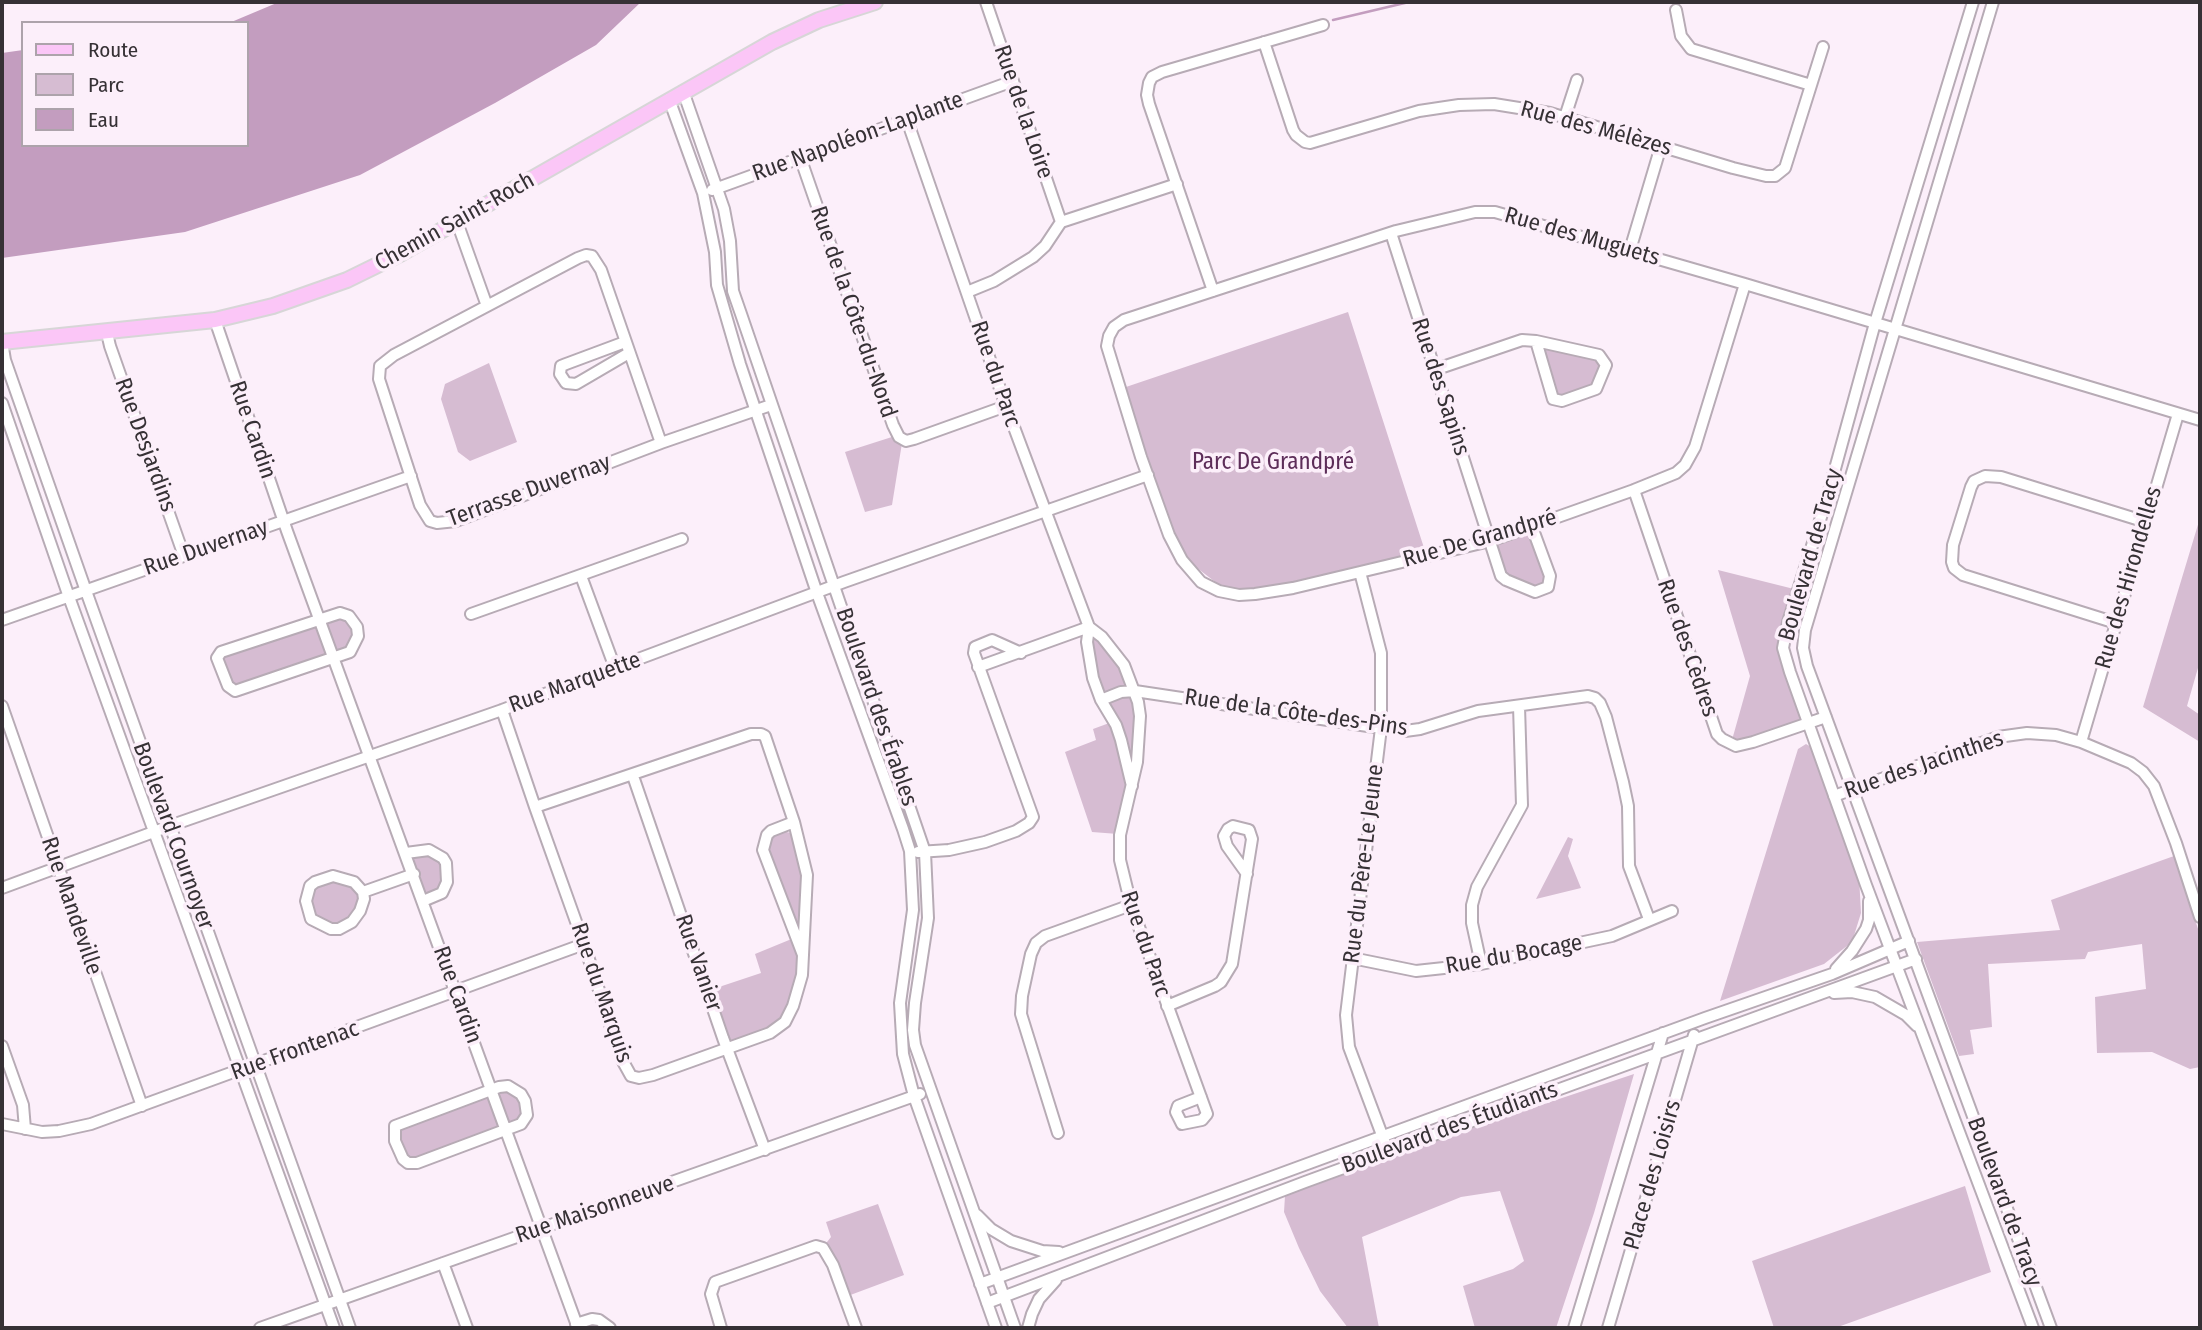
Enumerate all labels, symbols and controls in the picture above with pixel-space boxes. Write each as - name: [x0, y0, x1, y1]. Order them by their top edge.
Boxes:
- legend: [21, 21, 248, 147]
- text: Route: [88, 37, 138, 63]
- street label: Rue de la Loire: [987, 42, 1059, 182]
- text: Parc: [88, 72, 124, 98]
- street label: Rue Napoléon-Laplante: [749, 86, 967, 188]
- street label: Rue des Mélèzes: [1517, 96, 1675, 162]
- text: Eau: [88, 107, 119, 133]
- street label: Chemin Saint-Roch: [371, 167, 539, 277]
- street label: Rue des Muguets: [1501, 202, 1663, 272]
- street label: Rue de la Côte-du-Nord: [804, 203, 902, 421]
- street label: Rue des Sapins: [1405, 315, 1475, 459]
- street label: Rue du Parc: [964, 317, 1026, 431]
- street label: Rue Desjardins: [108, 374, 182, 516]
- street label: Rue Cardin: [222, 377, 282, 483]
- street label: Terrasse Duvernay: [444, 449, 614, 533]
- park label: Parc De Grandpré: [1192, 449, 1354, 477]
- street label: Boulevard de Tracy: [1773, 466, 1849, 644]
- street label: Rue des Hirondelles: [2090, 484, 2168, 672]
- street label: Rue De Grandpré: [1400, 504, 1560, 574]
- street label: Rue Duvernay: [140, 514, 272, 582]
- street label: Rue des Cèdres: [1651, 576, 1723, 720]
- street label: Boulevard des Érables: [829, 604, 923, 810]
- street label: Rue Marquette: [505, 646, 645, 720]
- street label: Rue de la Côte-des-Pins: [1183, 684, 1409, 742]
- street label: Rue des Jacinthes: [1841, 725, 2007, 805]
- street label: Boulevard Cournoyer: [126, 739, 220, 933]
- street label: Rue du Père-Le Jeune: [1338, 763, 1390, 965]
- street label: Rue Mandeville: [34, 833, 108, 979]
- street label: Rue du Parc: [1114, 887, 1176, 1001]
- street label: Rue Vanier: [669, 911, 727, 1015]
- street label: Rue du Marquis: [564, 919, 638, 1067]
- street label: Rue du Bocage: [1444, 929, 1584, 981]
- street label: Rue Cardin: [427, 943, 487, 1047]
- street label: Rue Frontenac: [227, 1015, 363, 1087]
- street label: Boulevard des Étudiants: [1338, 1076, 1562, 1180]
- street label: Place des Loisirs: [1618, 1097, 1688, 1253]
- street label: Boulevard de Tracy: [1961, 1114, 2047, 1290]
- street label: Rue Maisonneuve: [512, 1170, 678, 1250]

